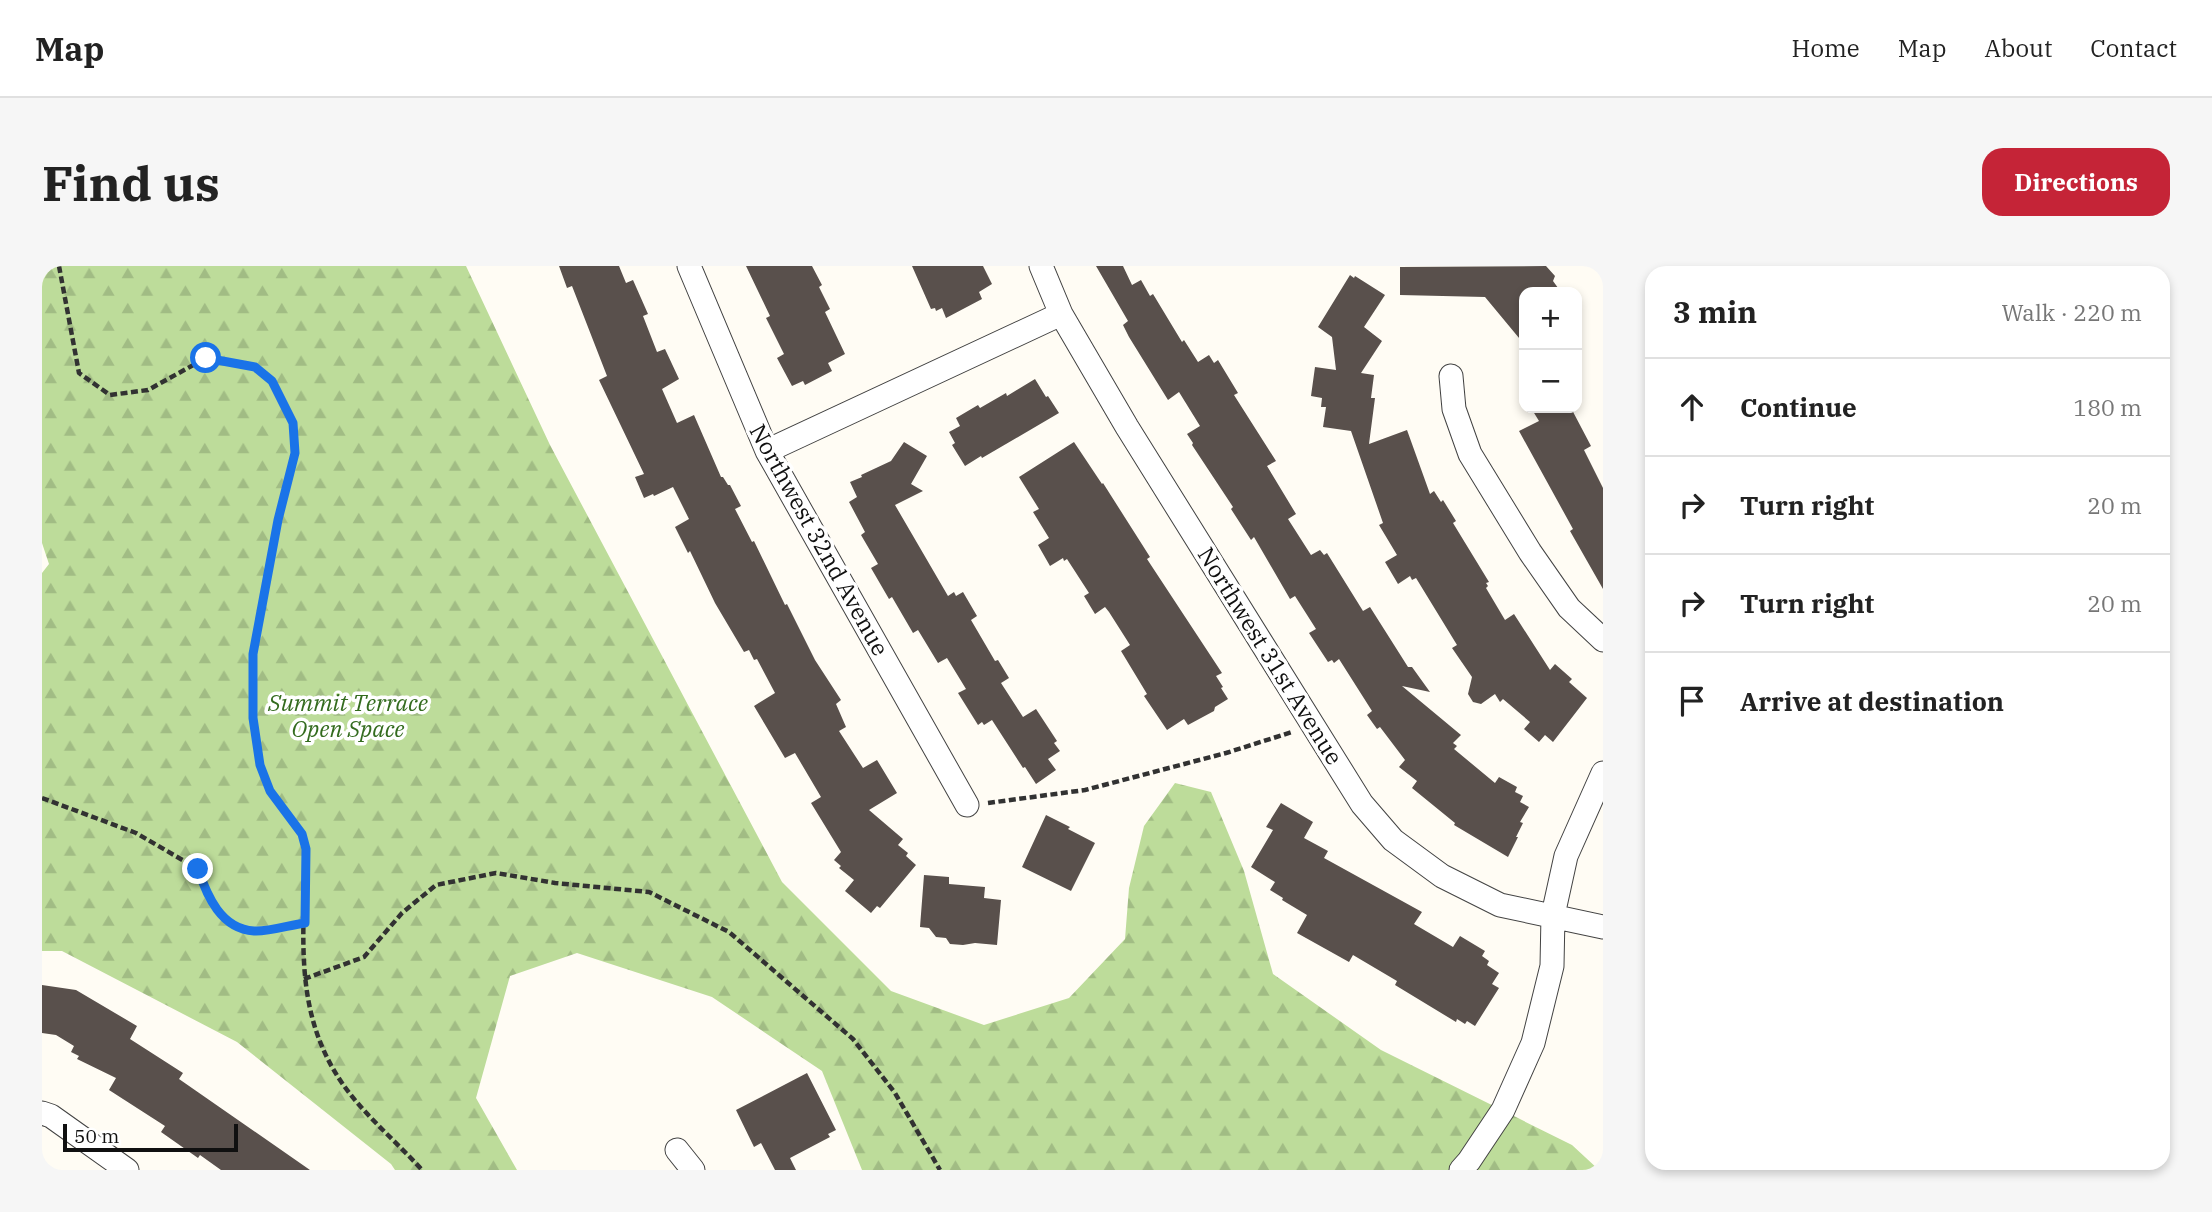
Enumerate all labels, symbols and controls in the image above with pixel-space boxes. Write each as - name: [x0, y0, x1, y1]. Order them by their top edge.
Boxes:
- text: Map: [35, 27, 104, 70]
- text: Home: [1792, 32, 1860, 64]
- text: Map: [1898, 32, 1946, 64]
- text: About: [1984, 32, 2052, 64]
- text: Contact: [2090, 32, 2177, 64]
- button: Directions: [1982, 148, 2170, 216]
- text: Find us: [42, 151, 220, 214]
- map controls: [1519, 287, 1582, 413]
- button: +: [1519, 287, 1582, 350]
- text: 3 min: [1673, 292, 1757, 331]
- text: Walk · 220 m: [2001, 297, 2142, 327]
- route start: [190, 342, 221, 373]
- button: −: [1519, 350, 1582, 413]
- icon: ahead: [1673, 388, 1711, 426]
- text: Continue: [1740, 390, 1857, 424]
- text: 180 m: [2073, 392, 2142, 422]
- street label: Northwest 32nd Avenue: [744, 418, 896, 661]
- icon: right: [1673, 486, 1711, 524]
- text: Turn right: [1740, 488, 1874, 522]
- text: 20 m: [2087, 490, 2142, 520]
- street label: Northwest 31st Avenue: [1192, 541, 1350, 770]
- icon: right: [1673, 584, 1711, 622]
- text: Turn right: [1740, 586, 1874, 620]
- text: 20 m: [2087, 588, 2142, 618]
- icon: arrive: [1673, 682, 1711, 720]
- text: Arrive at destination: [1740, 684, 2004, 718]
- park label: Summit Terrace Open Space: [267, 687, 428, 743]
- route end: [182, 853, 213, 884]
- scale bar: [63, 1121, 238, 1153]
- text: 50 m: [74, 1124, 119, 1148]

